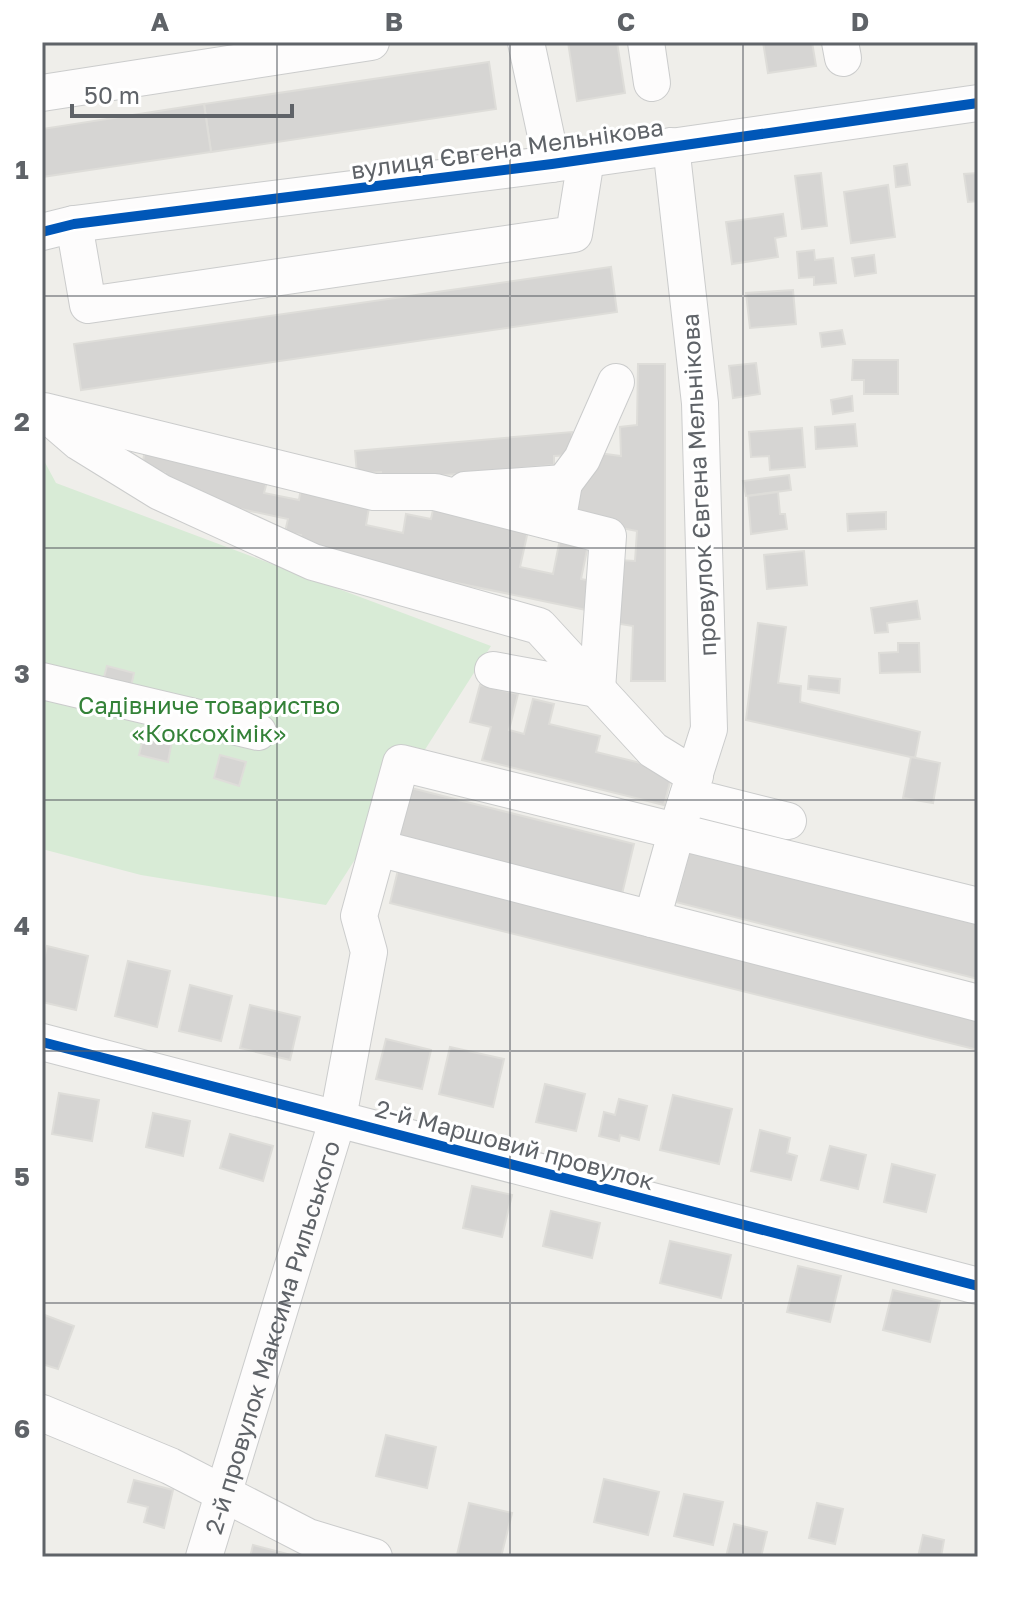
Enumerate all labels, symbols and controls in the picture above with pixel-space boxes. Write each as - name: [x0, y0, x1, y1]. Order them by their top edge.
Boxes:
- text: A: [151, 6, 170, 37]
- text: B: [385, 6, 403, 37]
- text: C: [617, 6, 635, 37]
- text: D: [851, 6, 869, 37]
- scale bar: [72, 68, 292, 118]
- text: 50 m: [84, 80, 140, 109]
- street label: вулиця Євгена Мельнікова: [349, 112, 665, 184]
- text: 1: [15, 154, 29, 185]
- street label: провулок Євгена Мельнікова: [675, 313, 721, 657]
- text: 2: [14, 406, 30, 437]
- text: 3: [14, 658, 30, 689]
- park label: Садівниче товариство «Коксохімік»: [78, 690, 340, 747]
- text: 4: [14, 910, 30, 941]
- street label: 2-й Маршовий провулок: [373, 1093, 658, 1195]
- street label: 2-й провулок Максима Рильського: [197, 1137, 345, 1537]
- text: 5: [14, 1161, 30, 1192]
- text: 6: [14, 1413, 30, 1444]

